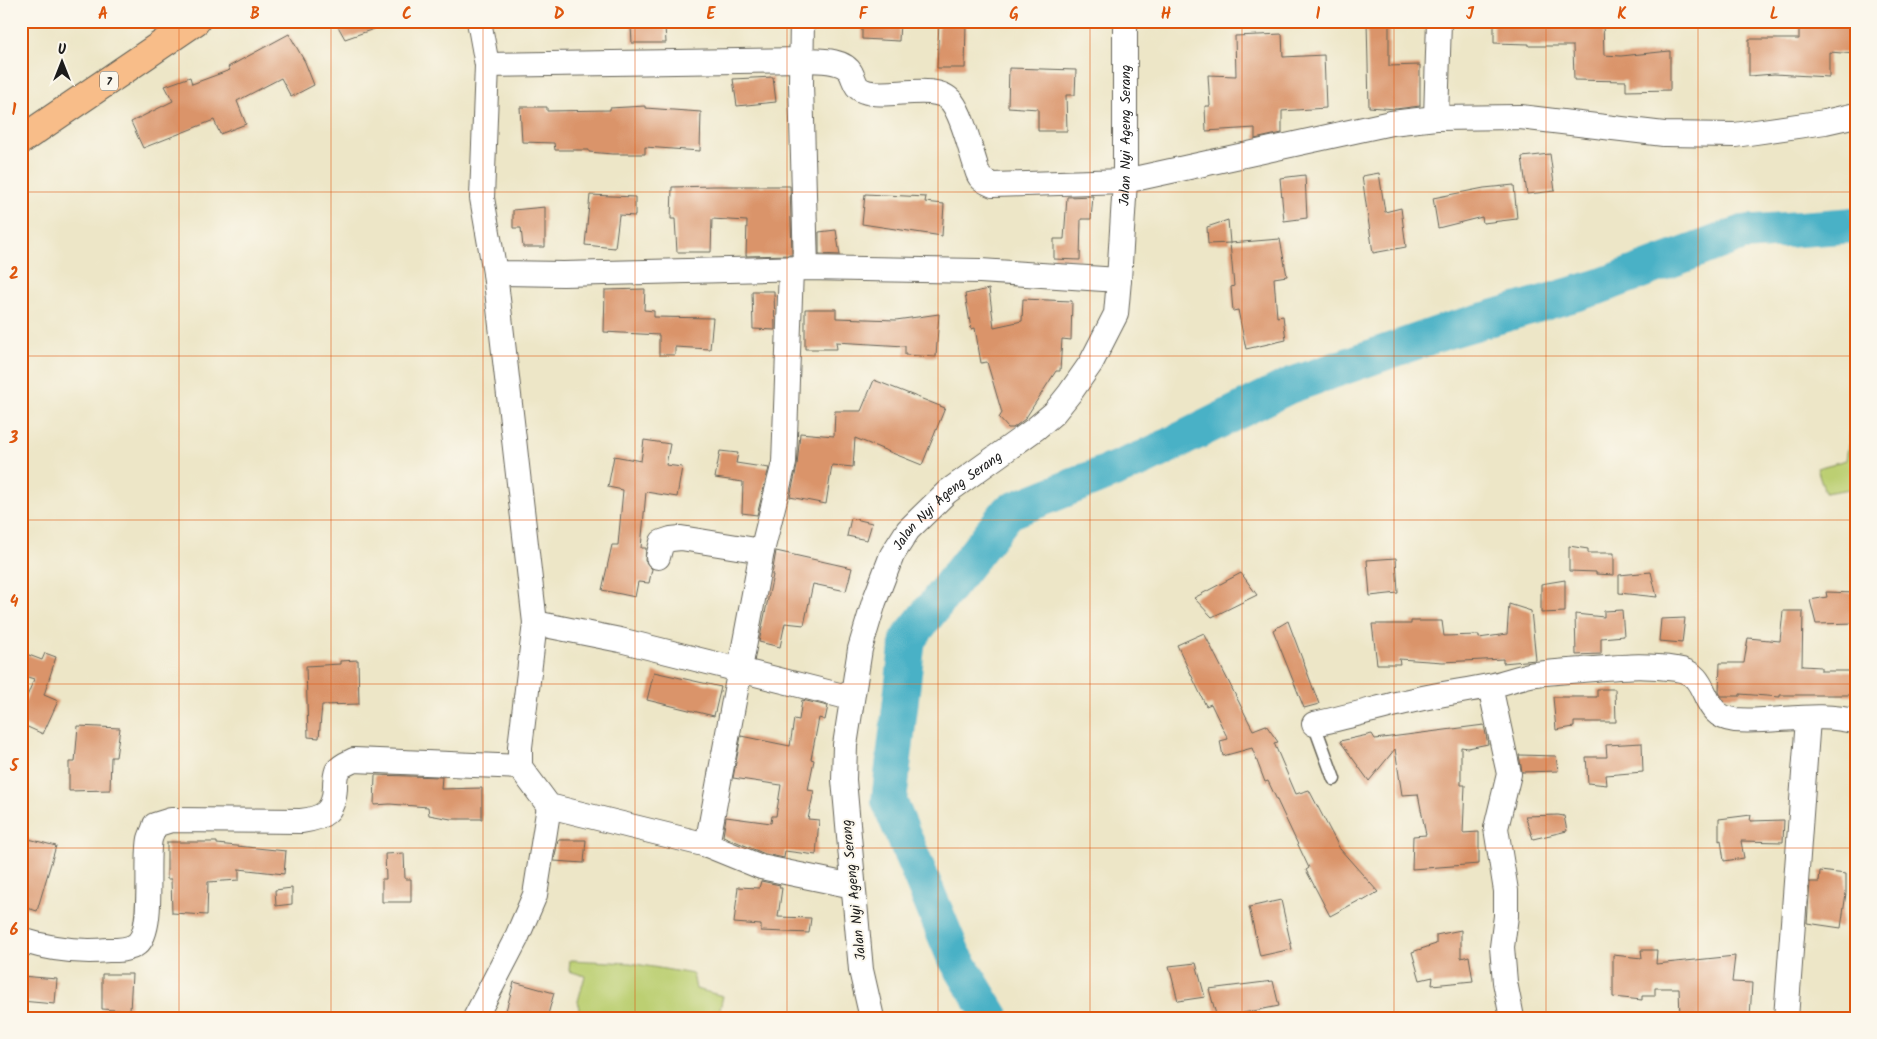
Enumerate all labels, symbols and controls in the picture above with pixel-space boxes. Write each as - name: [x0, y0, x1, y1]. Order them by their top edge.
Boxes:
- text: A: [98, 2, 108, 27]
- text: B: [250, 2, 260, 27]
- text: C: [402, 2, 412, 27]
- text: D: [554, 2, 565, 27]
- text: E: [707, 2, 717, 27]
- text: F: [859, 2, 869, 27]
- text: G: [1009, 2, 1019, 27]
- text: H: [1161, 2, 1171, 27]
- text: I: [1316, 2, 1321, 27]
- text: J: [1466, 2, 1475, 27]
- text: K: [1617, 2, 1627, 27]
- text: L: [1770, 2, 1778, 27]
- north arrow: [38, 38, 88, 88]
- text: U: [58, 39, 67, 61]
- street label: Jalan Nyi Ageng Serang: [1113, 65, 1137, 207]
- road number: 7: [100, 72, 118, 90]
- text: 1: [12, 98, 17, 123]
- text: 2: [9, 262, 19, 287]
- text: 3: [9, 426, 19, 451]
- street label: Jalan Nyi Ageng Serang: [888, 446, 1007, 555]
- text: 4: [10, 590, 19, 615]
- text: 5: [9, 754, 20, 779]
- street label: Jalan Nyi Ageng Serang: [836, 818, 872, 961]
- text: 6: [10, 918, 19, 943]

